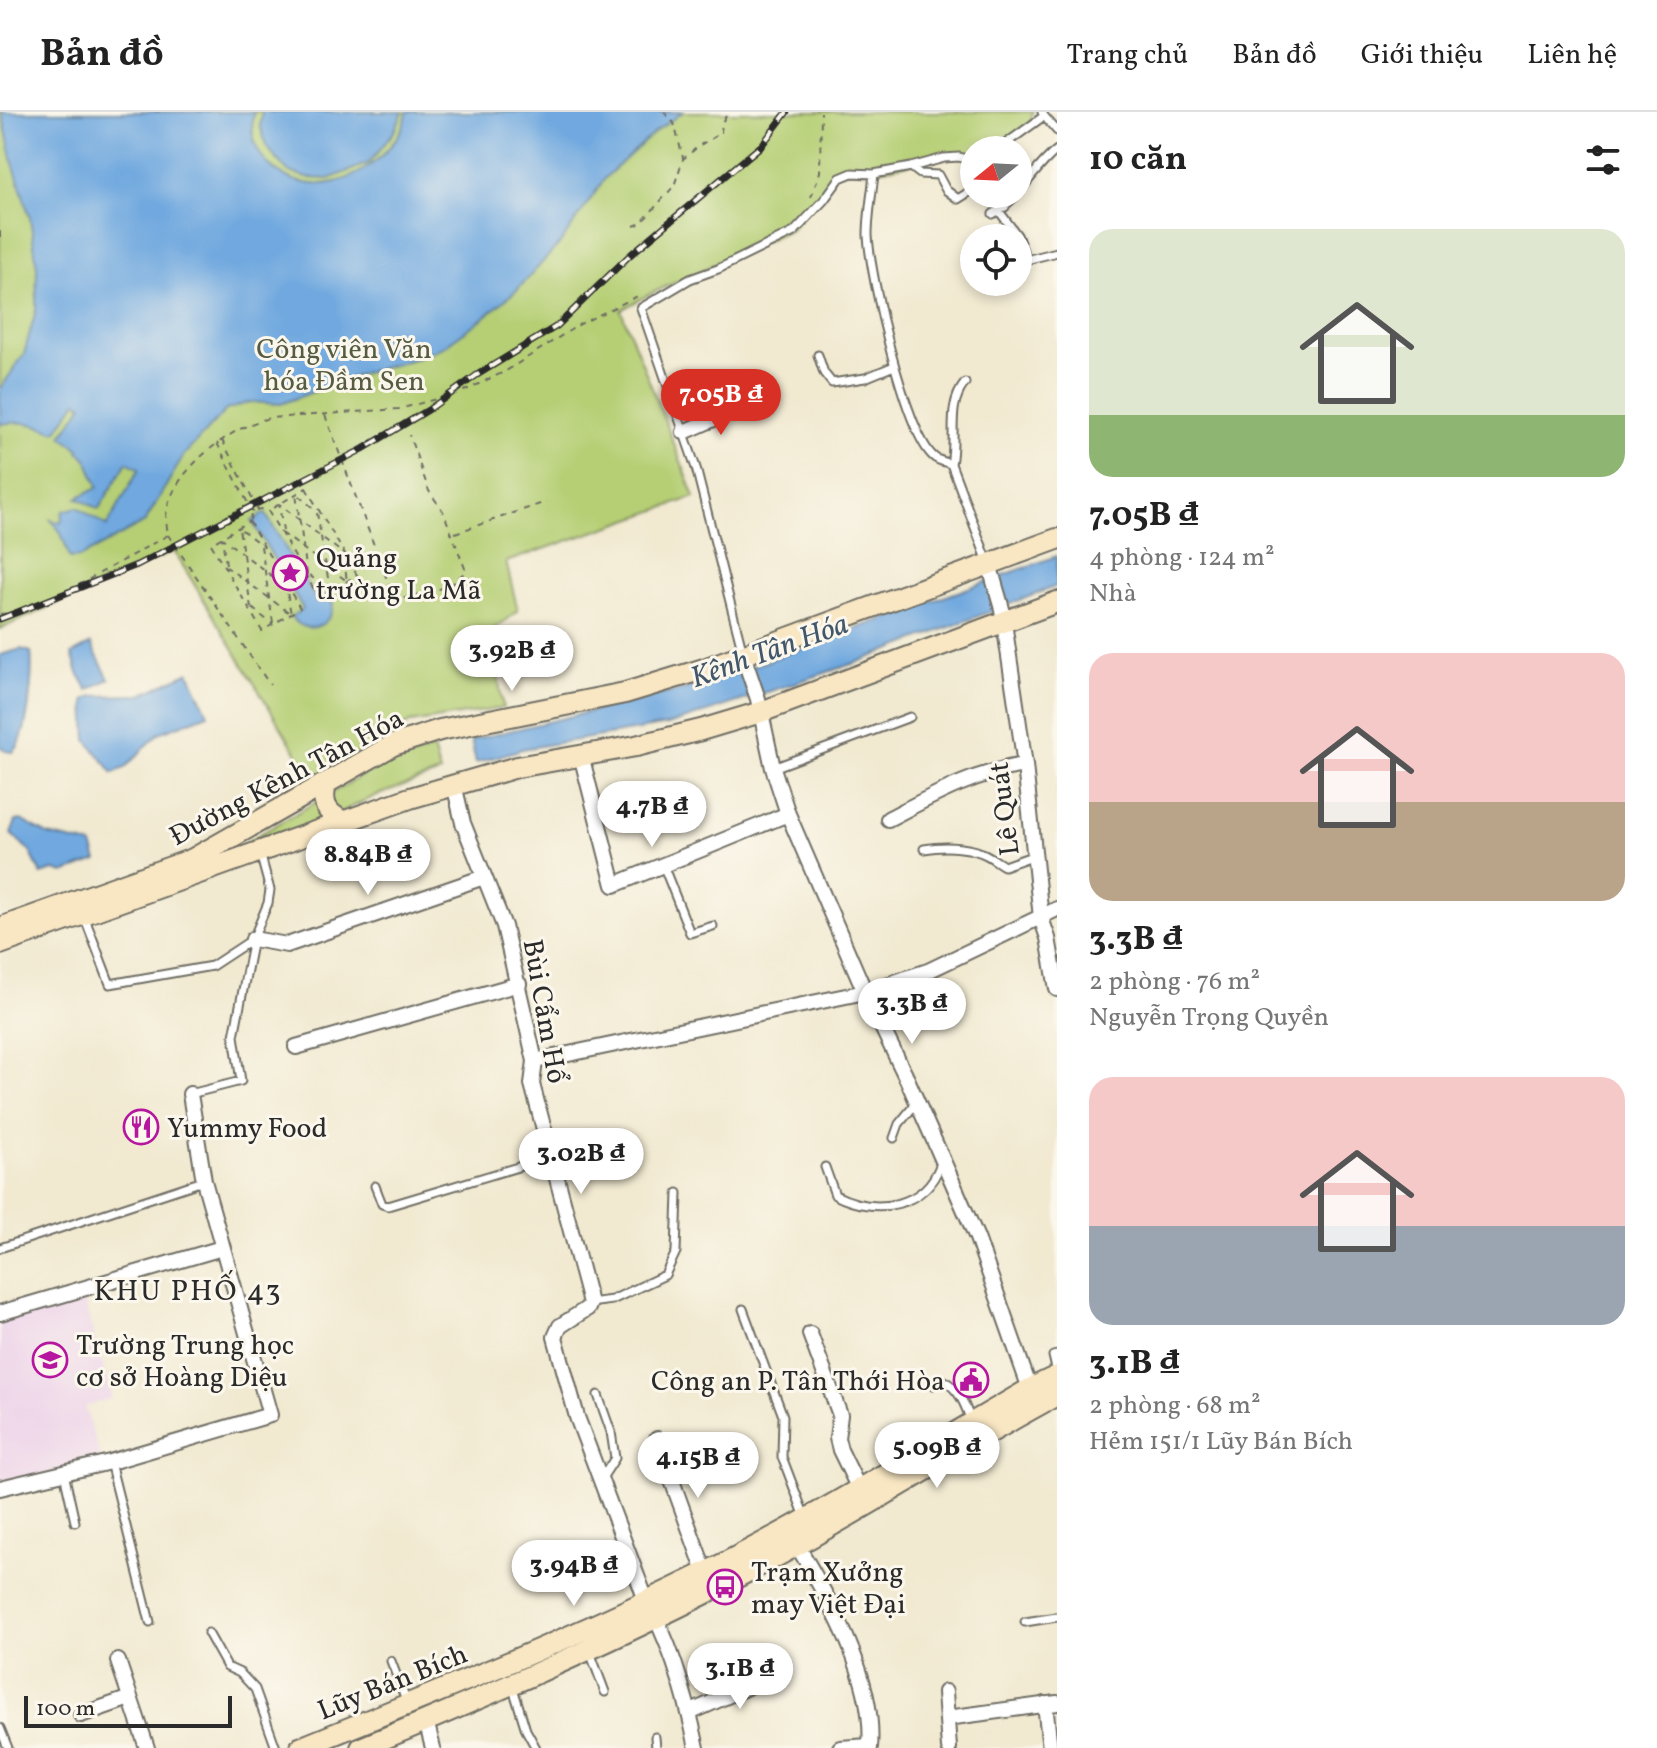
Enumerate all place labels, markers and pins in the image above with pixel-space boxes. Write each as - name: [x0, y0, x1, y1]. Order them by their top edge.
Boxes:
- pin: 7.05B ₫: [647, 369, 795, 437]
- place label: Quảng trường La Mã: [316, 540, 482, 611]
- place icon: Quảng trường La Mã: [271, 554, 309, 592]
- pin: 3.92B ₫: [438, 625, 586, 693]
- pin: 4.7B ₫: [587, 781, 717, 849]
- pin: 8.84B ₫: [294, 829, 442, 897]
- pin: 3.3B ₫: [847, 978, 977, 1046]
- restaurant icon: Yummy Food: [122, 1108, 160, 1146]
- place label: Yummy Food: [167, 1110, 327, 1149]
- pin: 3.02B ₫: [507, 1128, 655, 1196]
- place label: Trường Trung học cơ sở Hoàng Diệu: [76, 1327, 294, 1398]
- school or university icon: Trường Trung học cơ sở Hoàng Diệu: [31, 1341, 69, 1379]
- public building icon: Công an P. Tân Thới Hòa: [952, 1361, 990, 1399]
- place label: Công an P. Tân Thới Hòa: [651, 1363, 945, 1402]
- pin: 5.09B ₫: [863, 1422, 1011, 1490]
- pin: 4.15B ₫: [624, 1432, 772, 1500]
- pin: 3.94B ₫: [500, 1540, 648, 1608]
- place label: Trạm Xưởng may Việt Đại: [751, 1554, 906, 1625]
- bus stop icon: Trạm Xưởng may Việt Đại: [706, 1568, 744, 1606]
- pin: 3.1B ₫: [675, 1643, 805, 1711]

